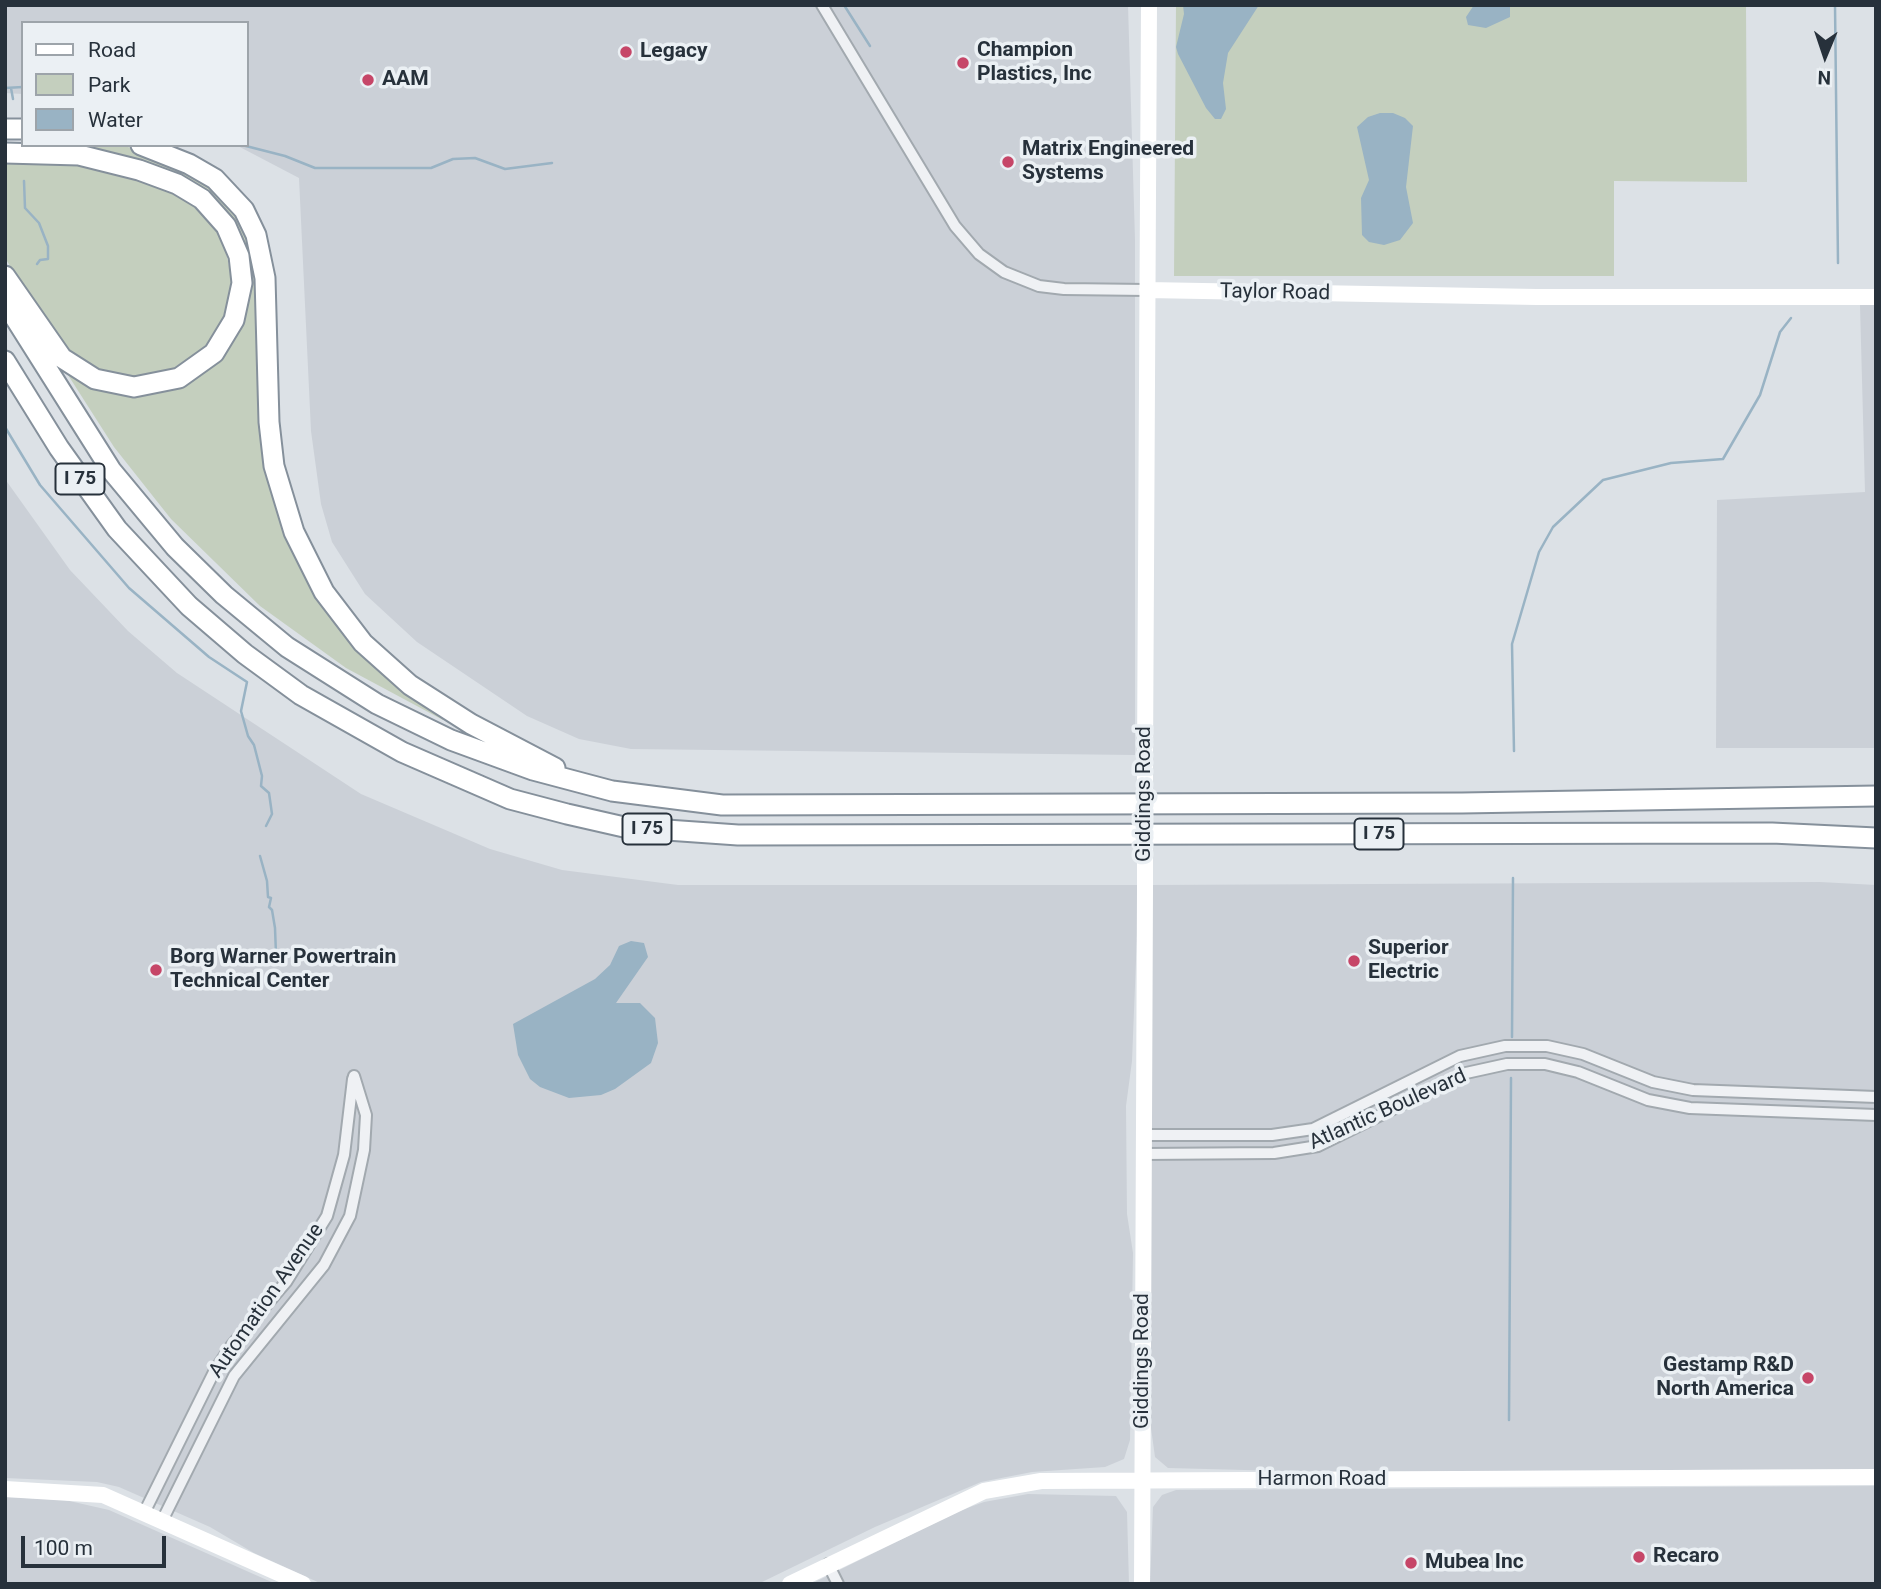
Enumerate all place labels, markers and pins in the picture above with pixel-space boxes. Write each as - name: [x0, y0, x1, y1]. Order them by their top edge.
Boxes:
- place label: Champion Plastics, Inc: [977, 38, 1092, 88]
- place label: Legacy: [640, 39, 707, 65]
- marker: Legacy: [618, 44, 634, 60]
- marker: Champion Plastics, Inc: [955, 55, 971, 71]
- place label: AAM: [382, 67, 429, 93]
- marker: AAM: [360, 72, 376, 88]
- place label: Matrix Engineered Systems: [1022, 137, 1194, 187]
- marker: Matrix Engineered Systems: [1000, 154, 1016, 170]
- place label: Superior Electric: [1368, 936, 1449, 986]
- place label: Borg Warner Powertrain Technical Center: [170, 945, 396, 995]
- marker: Superior Electric: [1346, 953, 1362, 969]
- marker: Borg Warner Powertrain Technical Center: [148, 962, 164, 978]
- place label: Gestamp R&D North America: [1656, 1353, 1794, 1403]
- marker: Gestamp R&D North America: [1800, 1370, 1816, 1386]
- place label: Recaro: [1653, 1544, 1719, 1570]
- marker: Recaro: [1631, 1549, 1647, 1565]
- place label: Mubea Inc: [1425, 1550, 1524, 1576]
- marker: Mubea Inc: [1403, 1555, 1419, 1571]

